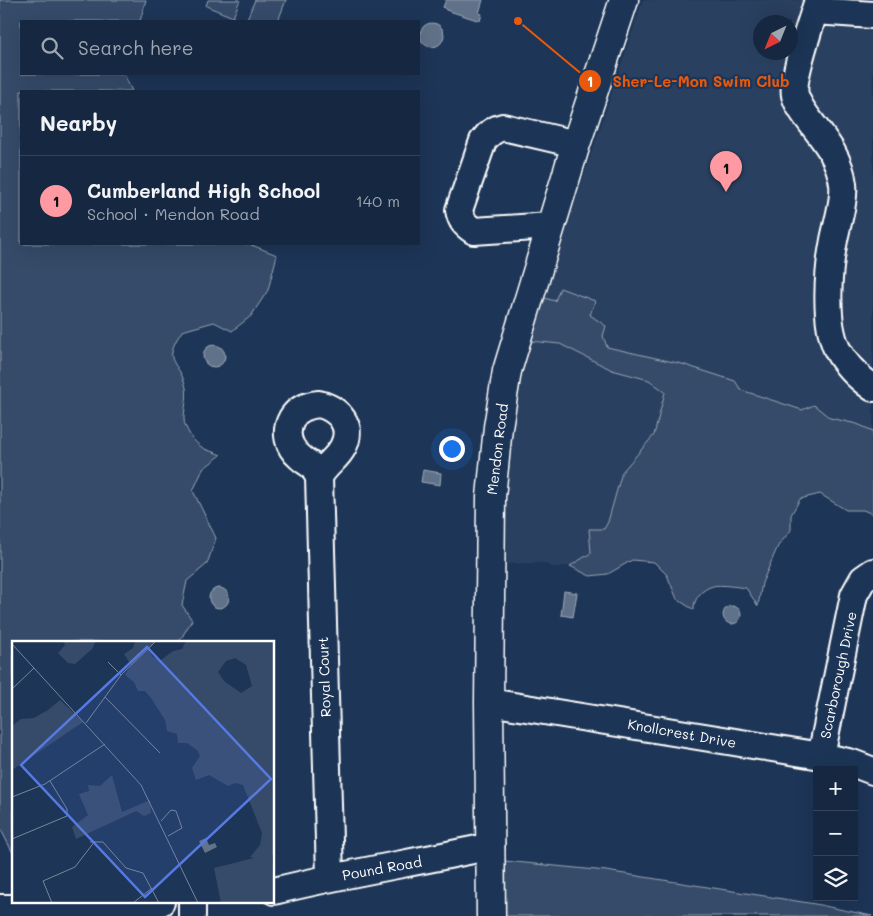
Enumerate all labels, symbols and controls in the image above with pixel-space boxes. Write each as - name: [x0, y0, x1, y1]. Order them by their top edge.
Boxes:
- north arrow: [753, 15, 798, 60]
- search box: [20, 20, 420, 75]
- icon: search: [38, 34, 66, 62]
- text: Search here: [78, 35, 194, 60]
- callout: Sher-Le-Mon Swim Club: [578, 66, 800, 96]
- text: 1: [587, 71, 593, 91]
- text: Sher-Le-Mon Swim Club: [612, 71, 790, 91]
- text: Nearby: [40, 109, 117, 136]
- pin: 1: [710, 151, 742, 192]
- text: Cumberland High School: [87, 178, 320, 203]
- text: 1: [52, 190, 60, 211]
- text: 140 m: [356, 190, 400, 211]
- text: School · Mendon Road: [87, 203, 260, 224]
- street label: Mendon Road: [482, 402, 512, 496]
- your location: [439, 436, 465, 462]
- street label: Scarborough Drive: [815, 610, 861, 740]
- street label: Royal Court: [313, 636, 335, 718]
- inset map: [12, 641, 275, 904]
- street label: Knollcrest Drive: [626, 714, 738, 752]
- map controls: [813, 766, 858, 901]
- button: +: [813, 766, 858, 811]
- button: −: [813, 811, 858, 856]
- street label: Pound Road: [341, 852, 423, 884]
- button: layers: [813, 856, 858, 901]

